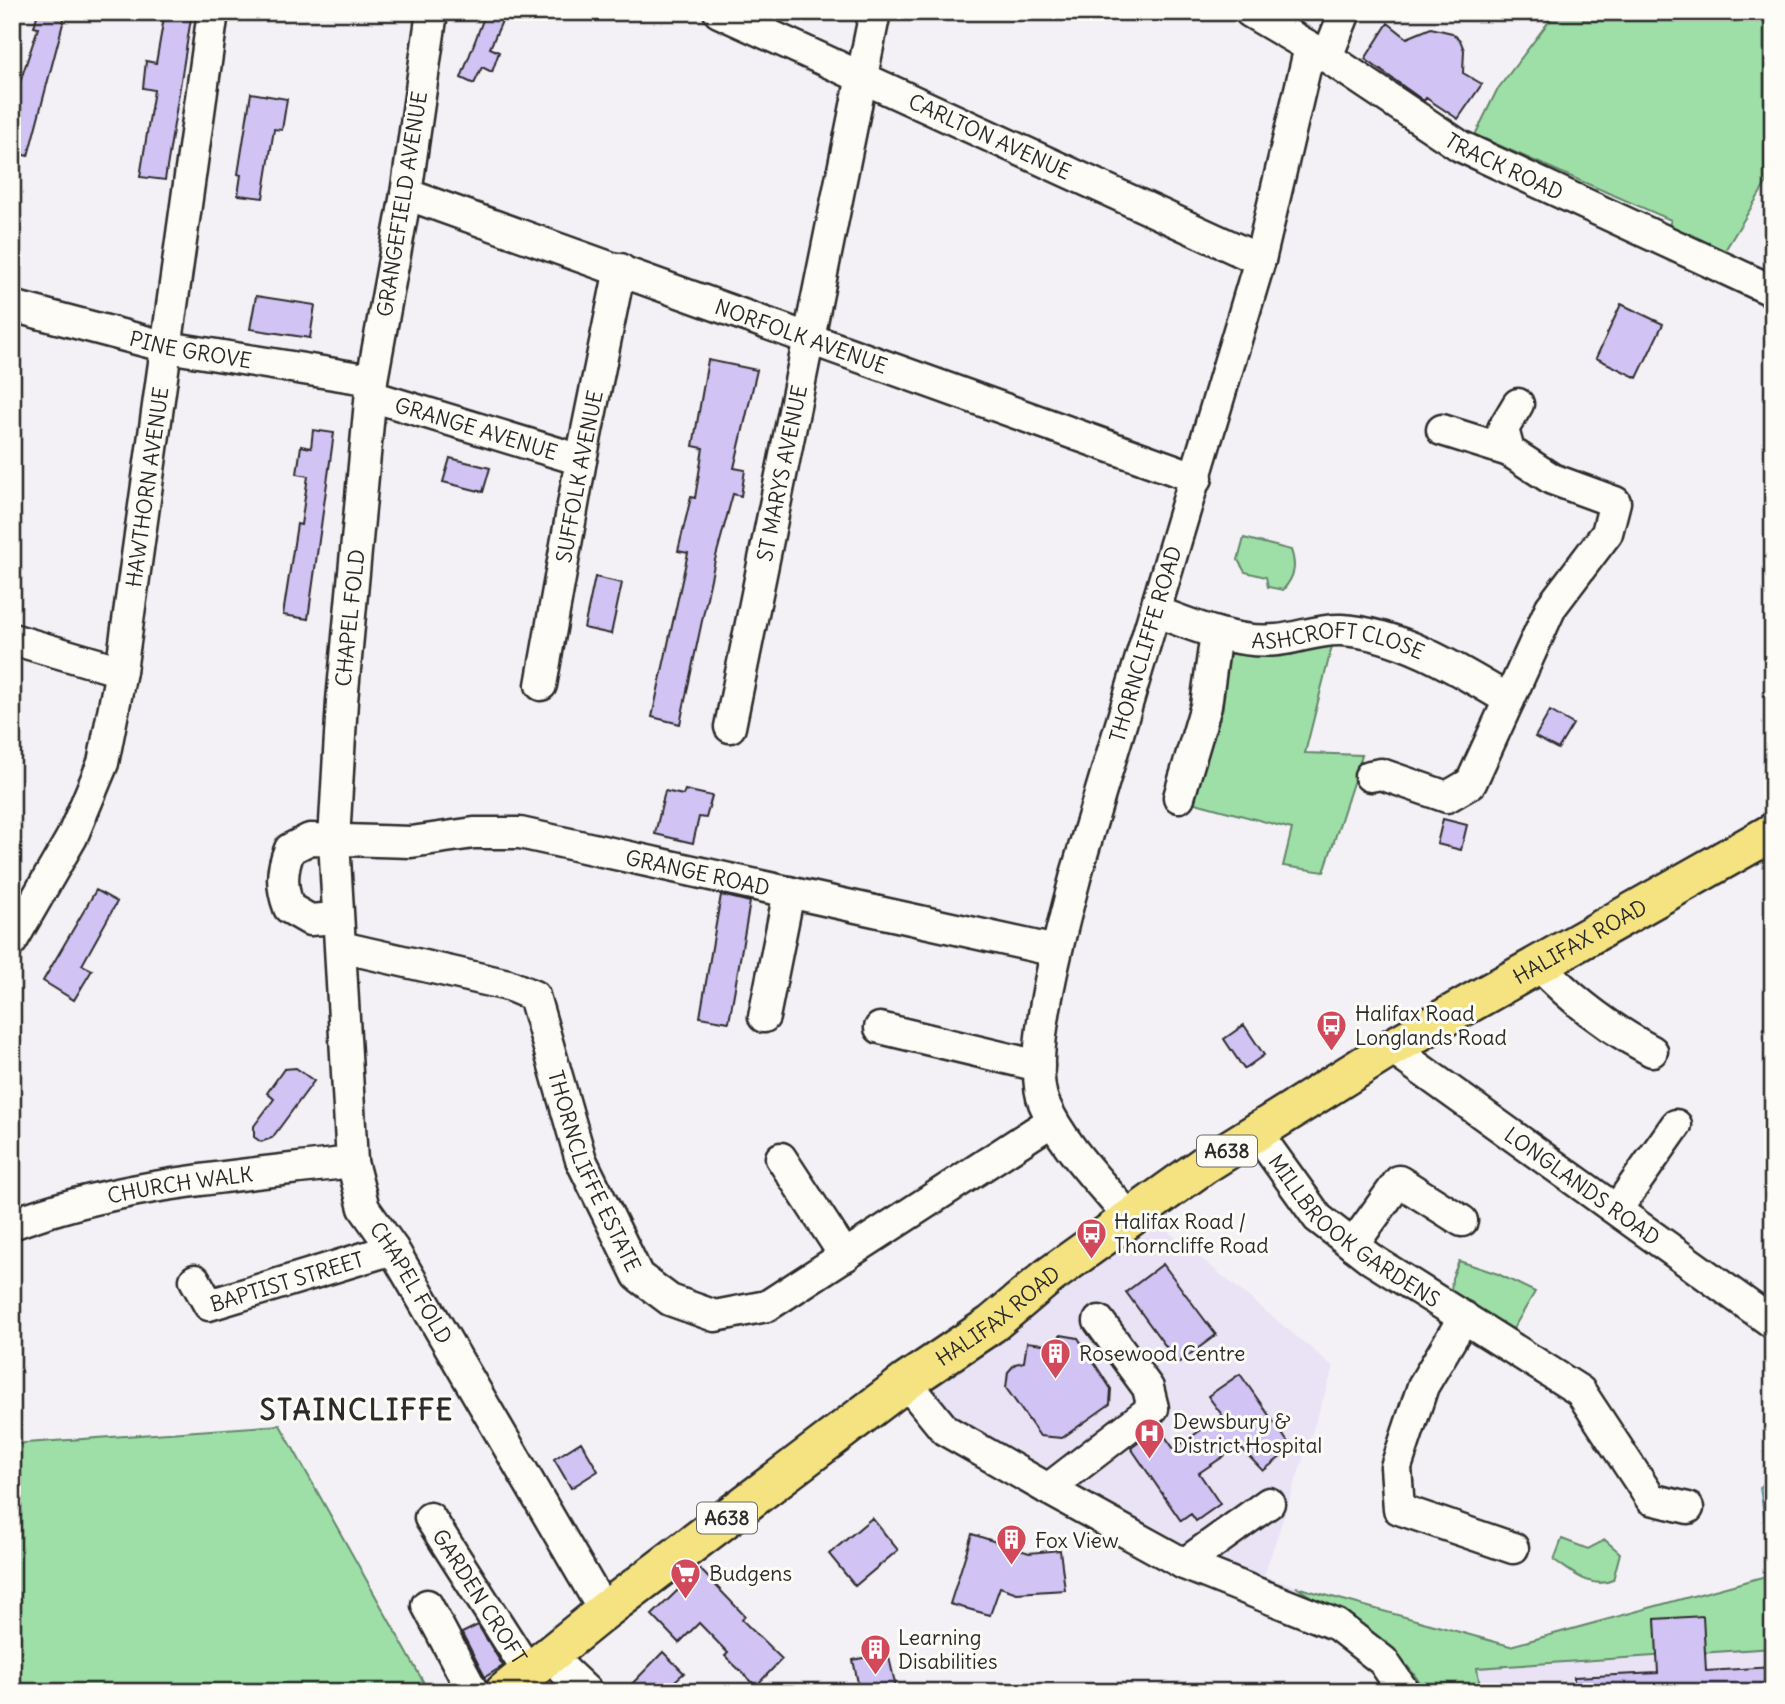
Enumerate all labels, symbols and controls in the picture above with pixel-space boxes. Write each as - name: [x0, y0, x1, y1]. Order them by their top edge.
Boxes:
- street label: CARLTON AVENUE: [904, 87, 1075, 185]
- street label: GRANGEFIELD AVENUE: [371, 89, 433, 319]
- street label: TRACK ROAD: [1440, 126, 1568, 206]
- street label: NORFOLK AVENUE: [711, 293, 891, 379]
- street label: PINE GROVE: [127, 324, 254, 374]
- street label: ST MARYS AVENUE: [750, 383, 813, 564]
- street label: HAWTHORN AVENUE: [119, 385, 174, 589]
- street label: SUFFOLK AVENUE: [550, 388, 608, 565]
- street label: GRANGE AVENUE: [392, 391, 561, 466]
- street label: THORNCLIFFE ROAD: [1103, 543, 1187, 745]
- street label: CHAPEL FOLD: [329, 548, 371, 688]
- street label: ASHCROFT CLOSE: [1251, 616, 1429, 665]
- street label: GRANGE ROAD: [623, 843, 772, 901]
- street label: HALIFAX ROAD: [1508, 893, 1652, 990]
- place label: Halifax Road Longlands Road: [1355, 1000, 1507, 1051]
- bus stop icon: Halifax Road Longlands Road: [1315, 1008, 1349, 1052]
- street label: THORNCLIFFE ESTATE: [542, 1067, 647, 1276]
- street label: LONGLANDS ROAD: [1499, 1121, 1666, 1251]
- road number: A638: [1197, 1135, 1257, 1166]
- street label: MILLBROOK GARDENS: [1263, 1149, 1445, 1313]
- street label: CHURCH WALK: [105, 1160, 254, 1209]
- place label: Halifax Road / Thorncliffe Road: [1114, 1208, 1269, 1259]
- street label: CHAPEL FOLD: [364, 1216, 459, 1348]
- bus stop icon: Halifax Road / Thorncliffe Road: [1074, 1216, 1108, 1260]
- street label: BAPTIST STREET: [207, 1245, 367, 1317]
- street label: HALIFAX ROAD: [930, 1259, 1065, 1372]
- building icon: Rosewood Centre: [1039, 1336, 1073, 1380]
- place label: Rosewood Centre: [1079, 1340, 1245, 1367]
- district label: STAINCLIFFE: [260, 1392, 454, 1428]
- place label: Dewsbury & District Hospital: [1173, 1408, 1322, 1459]
- hospital icon: Dewsbury & District Hospital: [1133, 1416, 1167, 1460]
- road number: A638: [697, 1502, 757, 1534]
- building icon: Fox View: [995, 1523, 1029, 1567]
- street label: GARDEN CROFT: [427, 1524, 533, 1669]
- place label: Fox View: [1035, 1527, 1118, 1554]
- supermarket icon: Budgens: [669, 1556, 703, 1600]
- place label: Budgens: [709, 1560, 792, 1587]
- place label: Learning Disabilities: [898, 1624, 998, 1675]
- building icon: Learning Disabilities: [858, 1632, 892, 1676]

